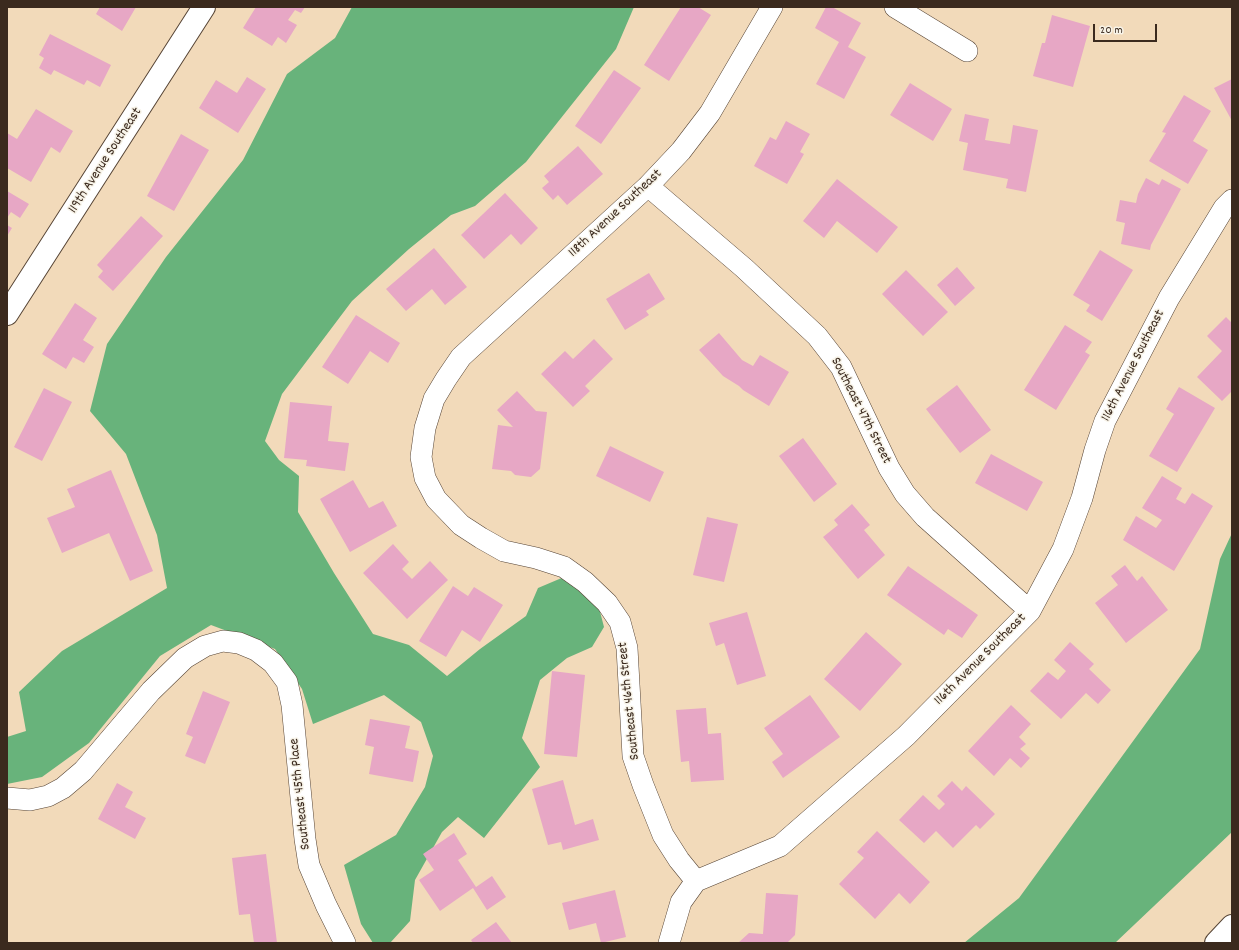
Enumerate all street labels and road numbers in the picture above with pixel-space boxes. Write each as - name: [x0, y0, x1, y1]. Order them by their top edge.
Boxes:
- street label: 119th Avenue Southeast: [66, 105, 146, 217]
- street label: 118th Avenue Southeast: [566, 166, 666, 262]
- street label: 116th Avenue Southeast: [1099, 307, 1169, 425]
- street label: Southeast 47th Street: [826, 355, 894, 467]
- street label: 116th Avenue Southeast: [932, 611, 1030, 709]
- street label: Southeast 46th Street: [615, 641, 645, 761]
- street label: Southeast 45th Place: [287, 737, 315, 851]

